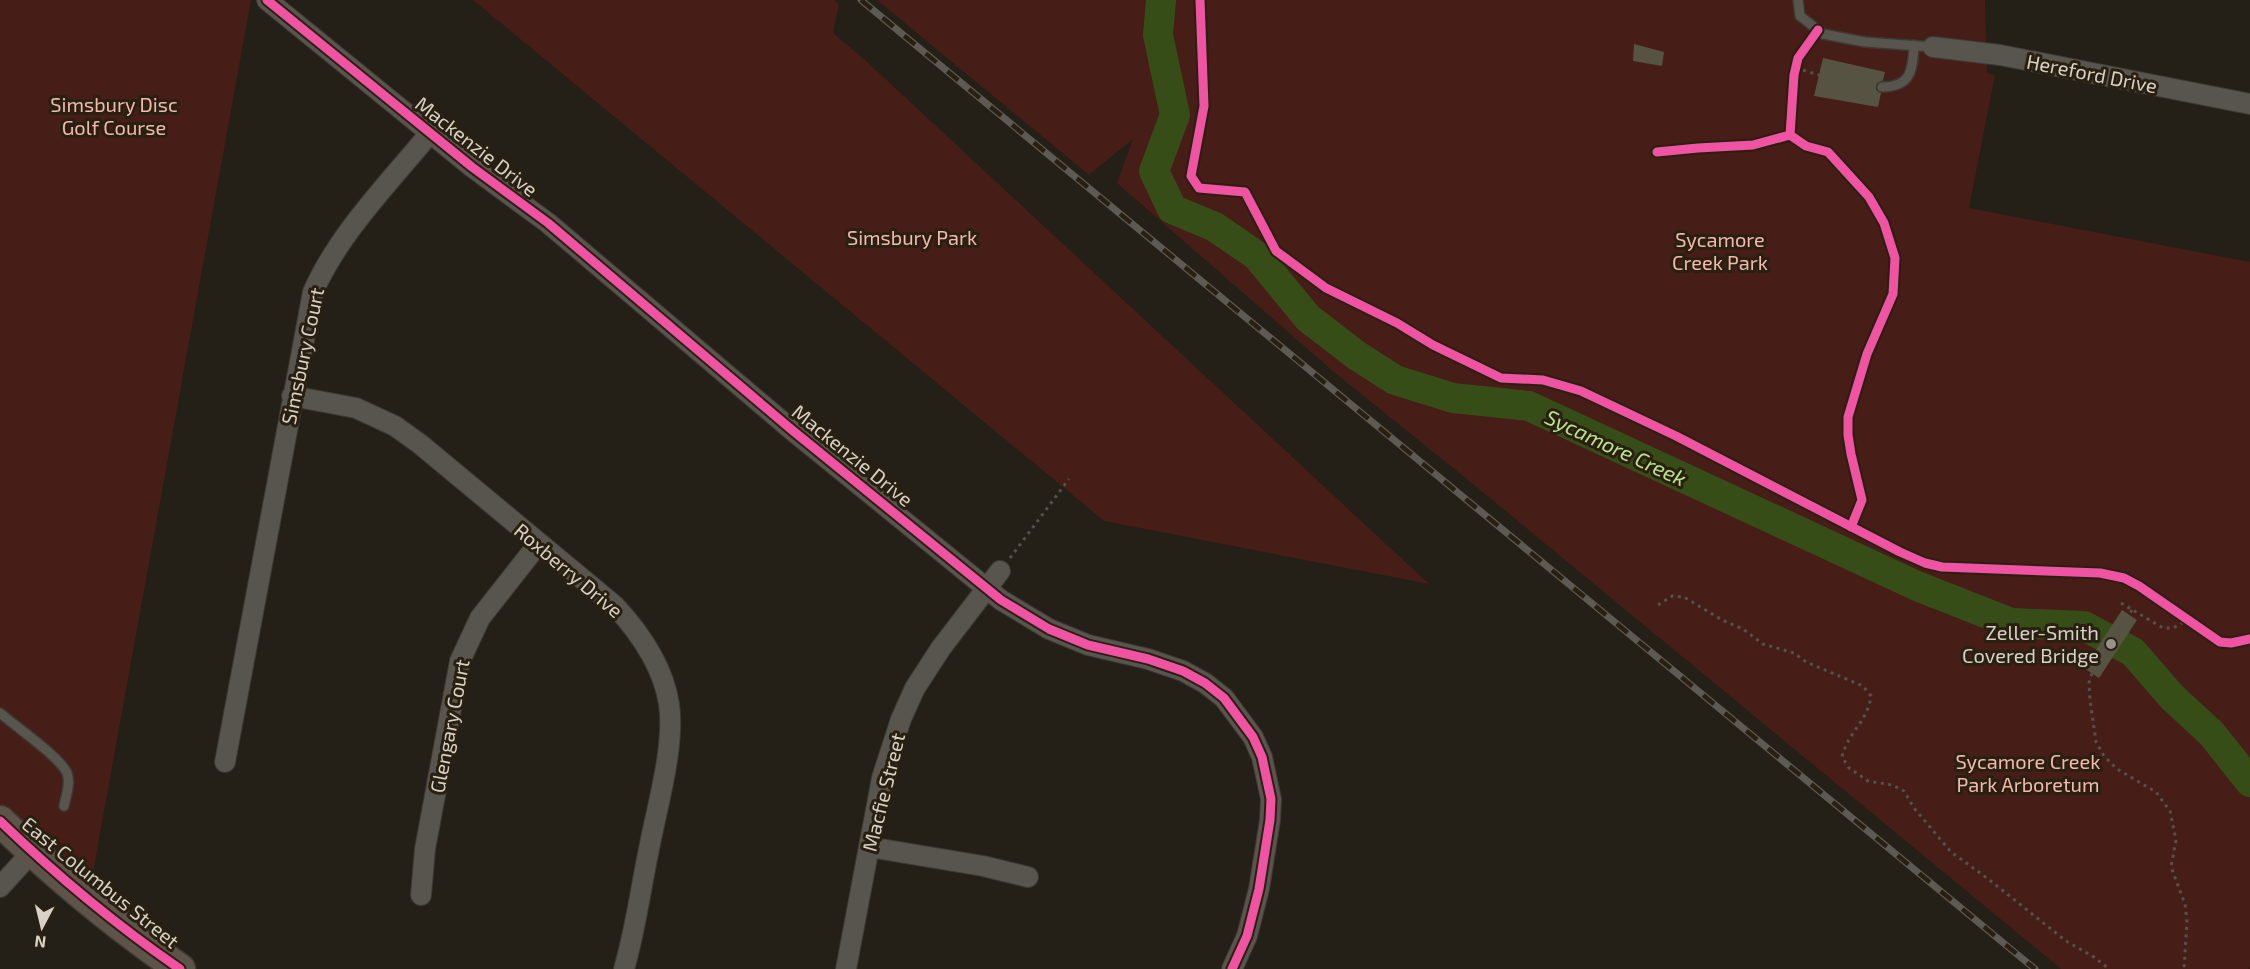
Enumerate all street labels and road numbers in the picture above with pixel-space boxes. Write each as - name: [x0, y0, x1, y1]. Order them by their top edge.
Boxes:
- street label: Hereford Drive: [2025, 49, 2159, 97]
- street label: Mackenzie Drive: [411, 91, 543, 201]
- street label: Simsbury Court: [276, 285, 328, 427]
- street label: Mackenzie Drive: [788, 399, 918, 511]
- street label: Roxberry Drive: [510, 518, 628, 622]
- street label: Glengary Court: [424, 657, 474, 795]
- street label: Macfie Street: [857, 730, 909, 854]
- street label: East Columbus Street: [18, 811, 185, 953]

